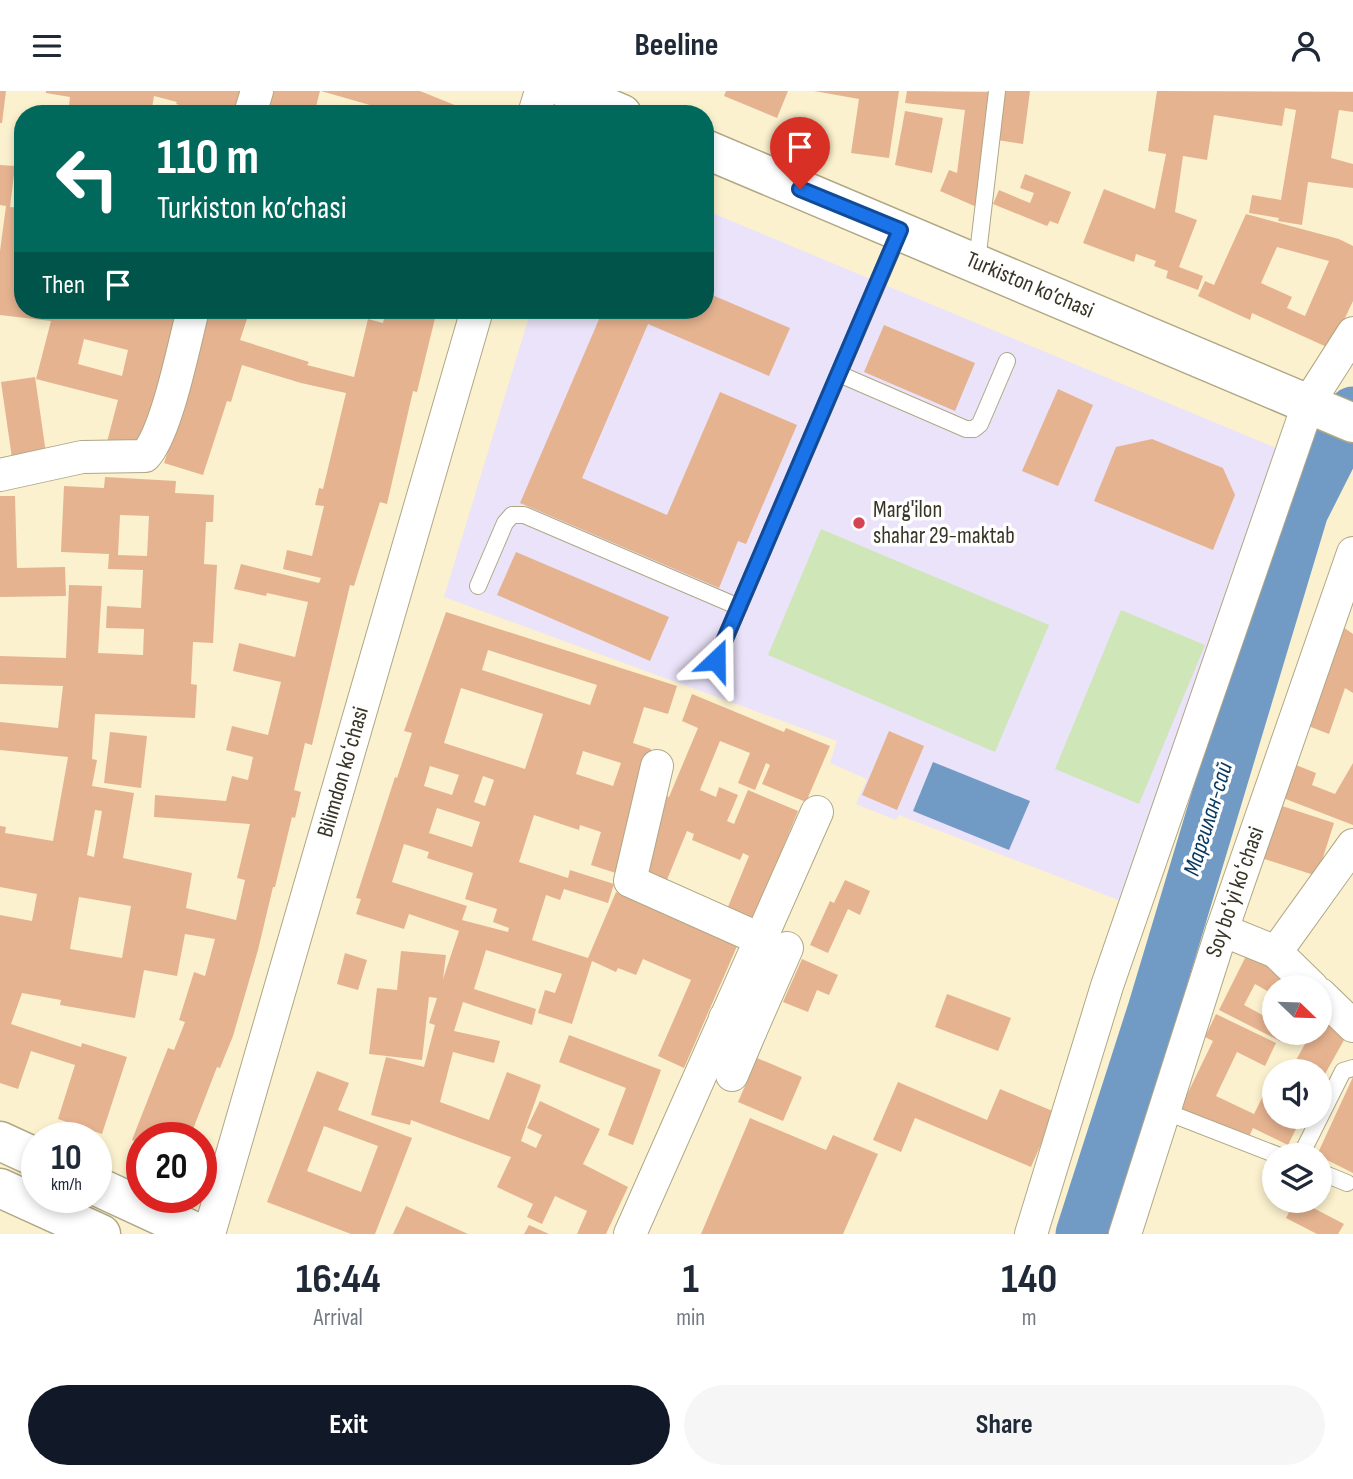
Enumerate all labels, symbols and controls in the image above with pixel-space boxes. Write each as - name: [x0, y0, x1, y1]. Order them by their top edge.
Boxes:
- text: Beeline: [635, 26, 718, 65]
- icon: menu: [28, 27, 66, 65]
- icon: person: [1287, 27, 1325, 65]
- pin: [770, 117, 830, 189]
- icon: arrive: [781, 128, 819, 166]
- text: 110 m: [157, 129, 259, 188]
- icon: left: [42, 133, 133, 224]
- text: Turkiston ko’chasi: [157, 189, 347, 228]
- street label: Turkiston ko’chasi: [962, 245, 1098, 325]
- icon: arrive: [99, 266, 137, 304]
- text: Then: [42, 270, 85, 301]
- place label: Marg'ilon shahar 29-maktab: [873, 496, 1015, 550]
- marker: Marg'ilon shahar 29-maktab: [851, 515, 867, 531]
- position arrow: [679, 623, 753, 697]
- street label: Bilimdon koʻchasi: [311, 704, 375, 840]
- water label: Маргилан-сай: [1177, 759, 1239, 879]
- street label: Soy boʻyi koʻchasi: [1200, 823, 1270, 961]
- north arrow: [1262, 975, 1332, 1045]
- map controls: [1262, 975, 1332, 1213]
- button: sound: [1262, 1059, 1332, 1129]
- speed limit sign: 20: [126, 1122, 217, 1213]
- text: 10: [51, 1137, 82, 1180]
- button: layers: [1262, 1143, 1332, 1213]
- text: km/h: [51, 1174, 82, 1195]
- text: 16:44: [296, 1254, 381, 1305]
- text: 1: [682, 1254, 699, 1305]
- text: 140: [1001, 1254, 1057, 1305]
- text: Arrival: [313, 1304, 363, 1332]
- text: min: [676, 1304, 705, 1332]
- text: m: [1022, 1304, 1036, 1332]
- button: Exit: [28, 1385, 670, 1465]
- button: Share: [684, 1385, 1325, 1465]

